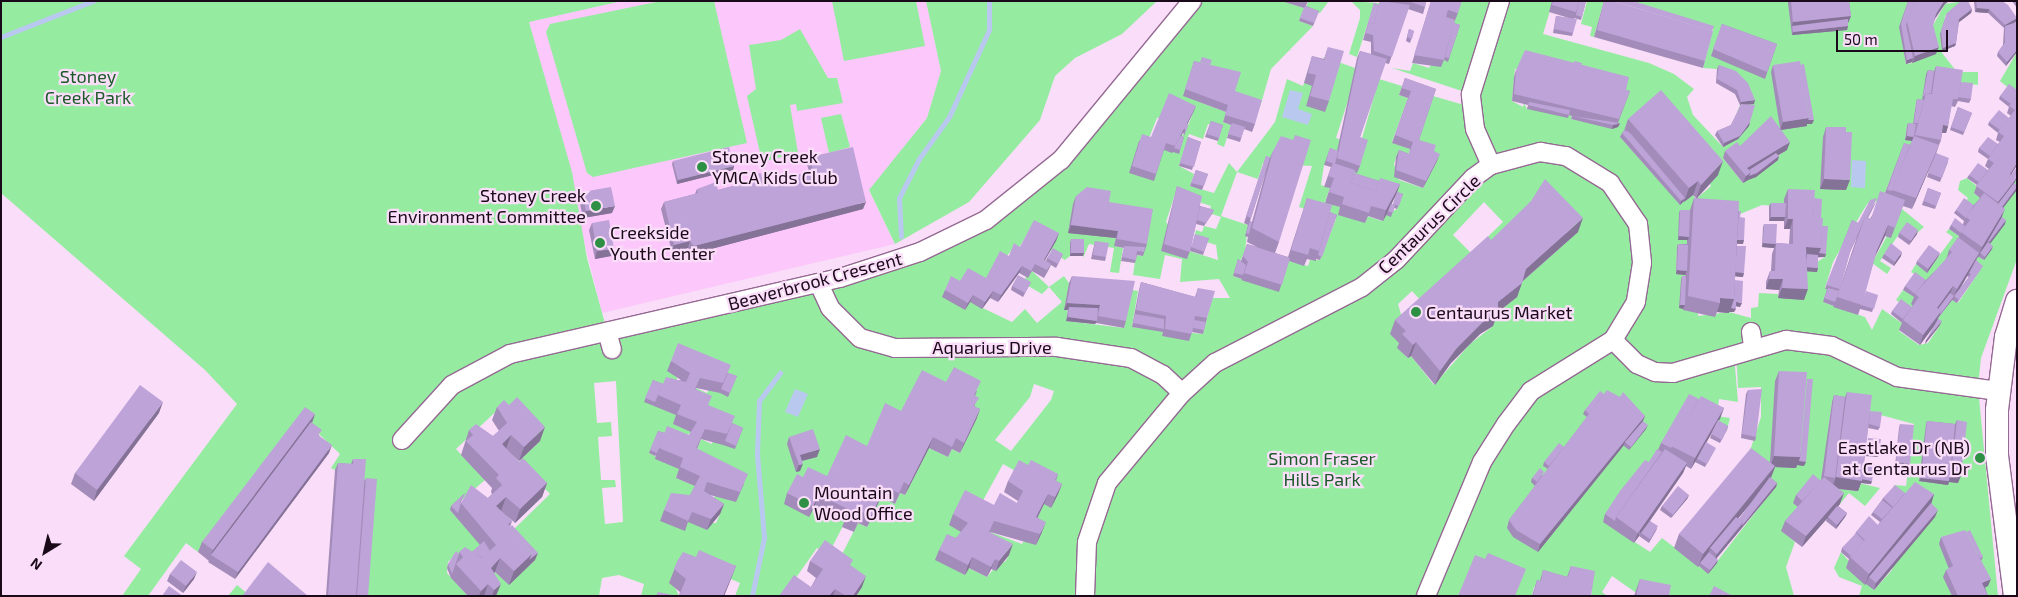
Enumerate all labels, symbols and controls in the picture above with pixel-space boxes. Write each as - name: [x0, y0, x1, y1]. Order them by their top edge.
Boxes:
- scale bar: [1838, 20, 1950, 52]
- text: 50 m: [1844, 30, 1878, 48]
- park label: Stoney Creek Park: [45, 66, 131, 108]
- place label: Stoney Creek YMCA Kids Club: [712, 146, 838, 188]
- marker: Stoney Creek YMCA Kids Club: [696, 161, 708, 173]
- street label: Centaurus Circle: [1373, 170, 1485, 278]
- place label: Stoney Creek Environment Committee: [387, 185, 586, 228]
- marker: Stoney Creek Environment Committee: [590, 200, 602, 212]
- place label: Creekside Youth Center: [610, 222, 715, 264]
- marker: Creekside Youth Center: [594, 237, 606, 249]
- street label: Beaverbrook Crescent: [725, 247, 905, 315]
- place label: Centaurus Market: [1426, 301, 1572, 323]
- marker: Centaurus Market: [1410, 306, 1422, 318]
- street label: Aquarius Drive: [932, 336, 1052, 358]
- place label: Eastlake Dr (NB) at Centaurus Dr: [1837, 437, 1970, 479]
- park label: Simon Fraser Hills Park: [1268, 448, 1376, 490]
- marker: Eastlake Dr (NB) at Centaurus Dr: [1974, 452, 1986, 464]
- place label: Mountain Wood Office: [814, 482, 913, 524]
- marker: Mountain Wood Office: [798, 497, 810, 509]
- north arrow: [20, 527, 70, 577]
- text: N: [27, 555, 45, 574]

